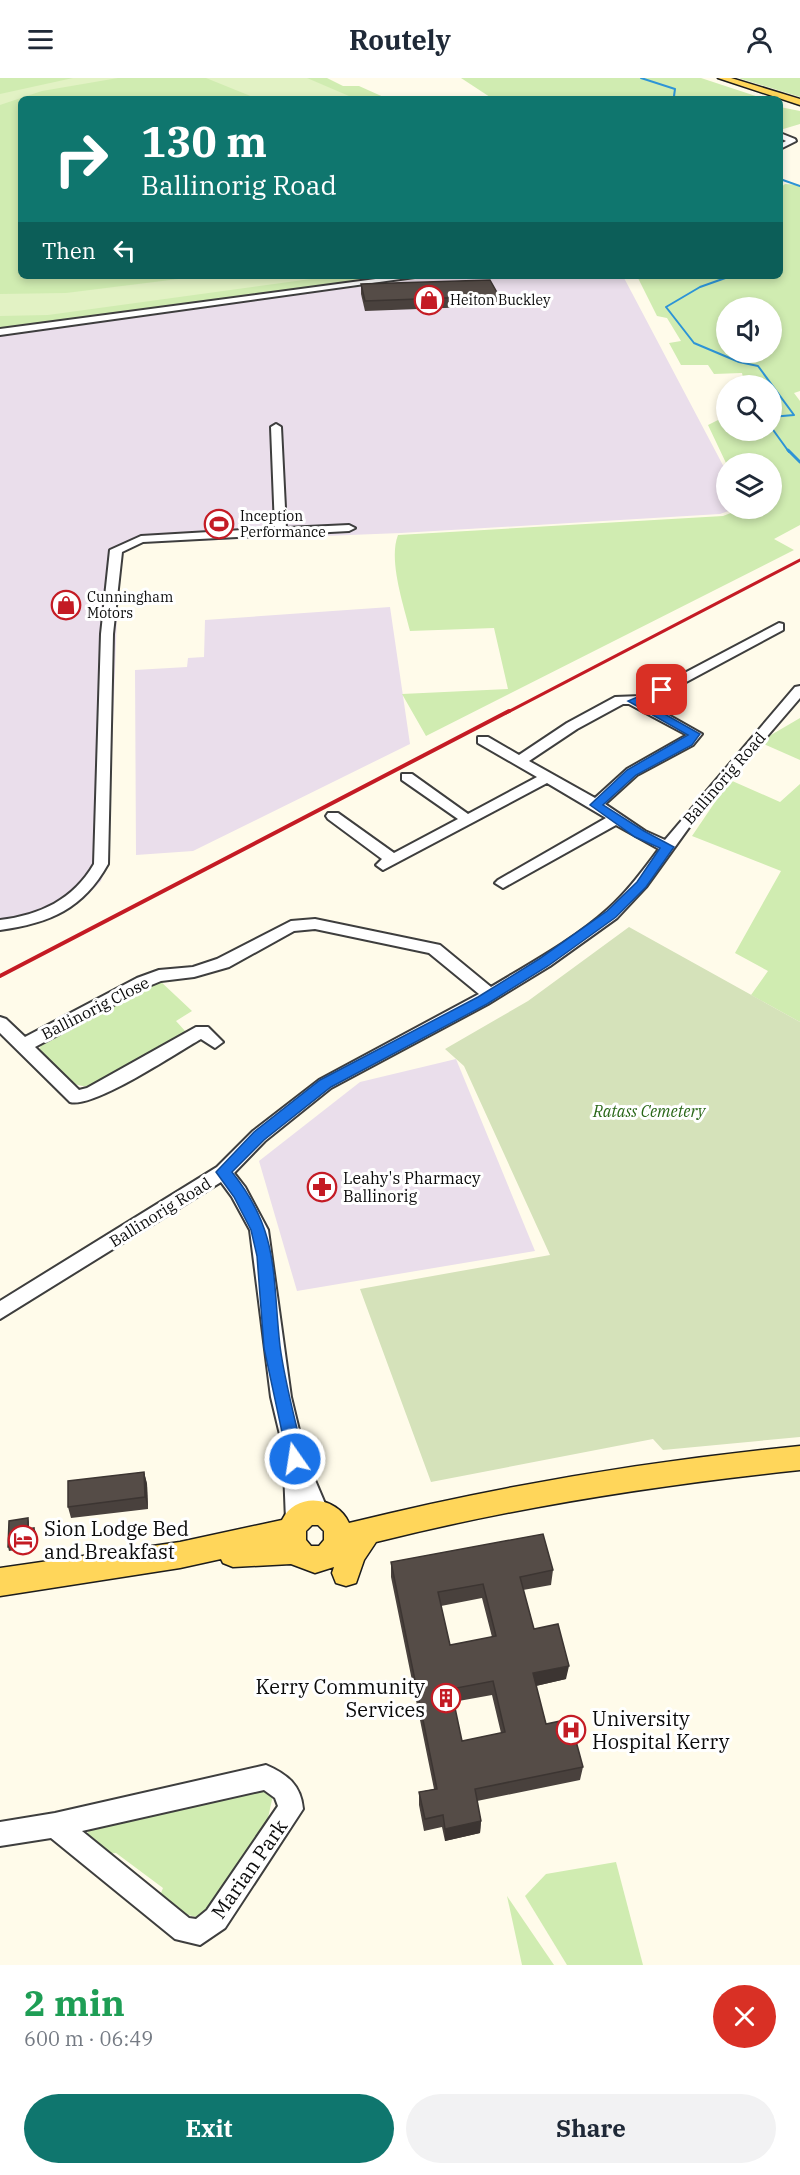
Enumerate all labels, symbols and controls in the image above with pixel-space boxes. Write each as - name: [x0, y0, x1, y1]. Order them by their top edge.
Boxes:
- text: Routely: [349, 22, 451, 57]
- icon: menu: [24, 23, 57, 56]
- icon: person: [743, 23, 776, 56]
- text: 130 m: [141, 114, 267, 169]
- icon: right: [42, 120, 120, 198]
- text: Ballinorig Road: [141, 167, 337, 202]
- icon: left: [108, 234, 141, 267]
- text: Then: [42, 236, 96, 265]
- shop icon: Heiton Buckley: [413, 284, 445, 316]
- place label: Heiton Buckley: [450, 291, 551, 309]
- map controls: [716, 297, 782, 519]
- button: sound: [716, 297, 782, 363]
- button: search: [716, 375, 782, 441]
- button: layers: [716, 453, 782, 519]
- place label: Inception Performance: [240, 507, 326, 541]
- sports icon: Inception Performance: [203, 508, 235, 540]
- place label: Cunningham Motors: [87, 588, 173, 622]
- shop icon: Cunningham Motors: [50, 589, 82, 621]
- pin: [636, 664, 687, 715]
- icon: arrive: [645, 673, 678, 706]
- street label: Ballinorig Road: [678, 727, 770, 828]
- street label: Ballinorig Close: [38, 972, 152, 1044]
- park label: Ratass Cemetery: [592, 1101, 707, 1121]
- place label: Leahy's Pharmacy Ballinorig: [343, 1168, 481, 1206]
- pharmacy icon: Leahy's Pharmacy Ballinorig: [306, 1171, 338, 1203]
- street label: Ballinorig Road: [105, 1173, 215, 1251]
- position arrow: [263, 1427, 327, 1491]
- place label: Sion Lodge Bed and Breakfast: [44, 1515, 189, 1565]
- hotel icon: Sion Lodge Bed and Breakfast: [7, 1524, 39, 1556]
- place label: Kerry Community Services: [256, 1673, 425, 1723]
- building icon: Kerry Community Services: [430, 1682, 462, 1714]
- place label: University Hospital Kerry: [592, 1705, 730, 1755]
- hospital icon: University Hospital Kerry: [555, 1714, 587, 1746]
- street label: Marian Park: [205, 1814, 293, 1924]
- text: 2 min: [24, 1979, 125, 2026]
- button: close: [713, 1985, 776, 2048]
- text: 600 m · 06:49: [24, 2025, 153, 2052]
- button: Exit: [24, 2094, 394, 2163]
- button: Share: [406, 2094, 776, 2163]

